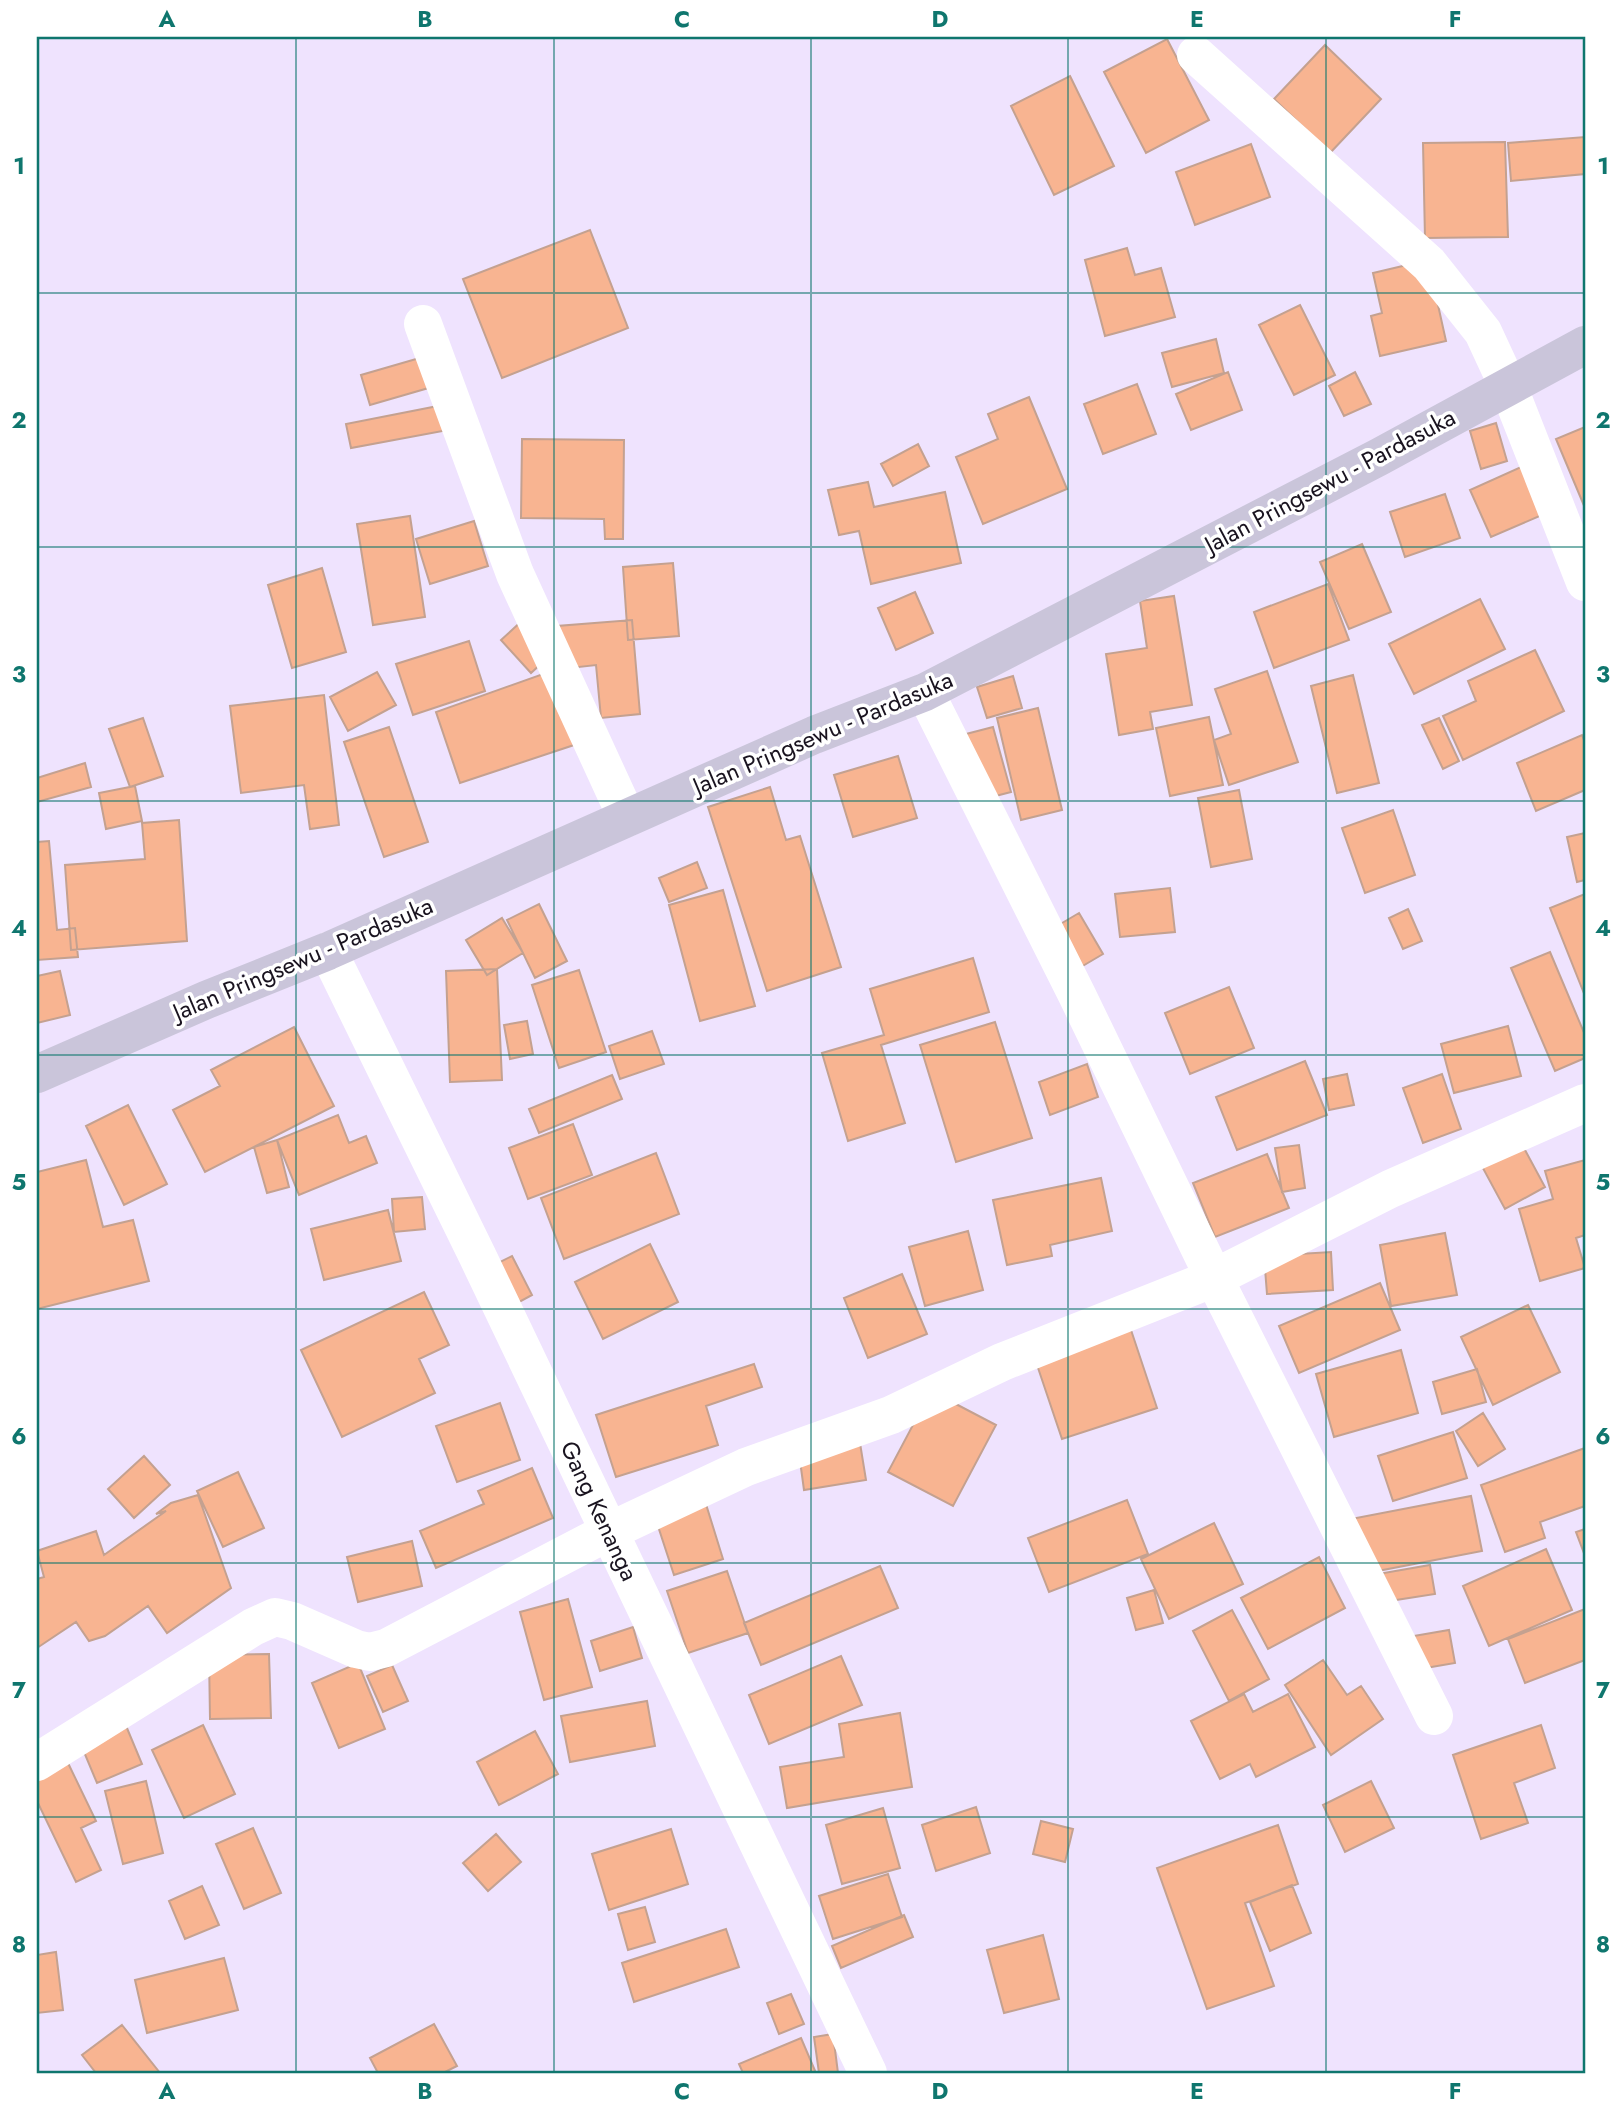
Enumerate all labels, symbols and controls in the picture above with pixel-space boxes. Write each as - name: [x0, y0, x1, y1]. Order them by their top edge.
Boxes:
- text: A: [158, 2, 176, 36]
- text: B: [417, 2, 433, 36]
- text: C: [674, 2, 690, 36]
- text: D: [932, 2, 949, 36]
- text: E: [1190, 2, 1204, 36]
- text: F: [1449, 2, 1461, 36]
- text: 1: [13, 149, 25, 183]
- text: 1: [1597, 149, 1609, 183]
- street label: Jalan Pringsewu - Pardasuka: [1196, 400, 1461, 563]
- text: 2: [11, 403, 27, 437]
- text: 2: [1595, 403, 1611, 437]
- text: 3: [12, 657, 26, 691]
- text: 3: [1596, 657, 1610, 691]
- street label: Jalan Pringsewu - Pardasuka: [685, 662, 958, 804]
- street label: Jalan Pringsewu - Pardasuka: [165, 888, 438, 1030]
- text: 4: [11, 911, 27, 945]
- text: 4: [1595, 911, 1611, 945]
- text: 5: [12, 1165, 26, 1199]
- text: 5: [1596, 1165, 1610, 1199]
- text: 6: [11, 1419, 27, 1453]
- text: 6: [1595, 1419, 1611, 1453]
- street label: Gang Kenanga: [552, 1435, 647, 1587]
- text: 7: [12, 1673, 26, 1707]
- text: 7: [1596, 1673, 1610, 1707]
- text: 8: [12, 1927, 26, 1961]
- text: 8: [1596, 1927, 1610, 1961]
- text: A: [158, 2074, 176, 2108]
- text: B: [417, 2074, 433, 2108]
- text: C: [674, 2074, 690, 2108]
- text: D: [932, 2074, 949, 2108]
- text: E: [1190, 2074, 1204, 2108]
- text: F: [1449, 2074, 1461, 2108]

